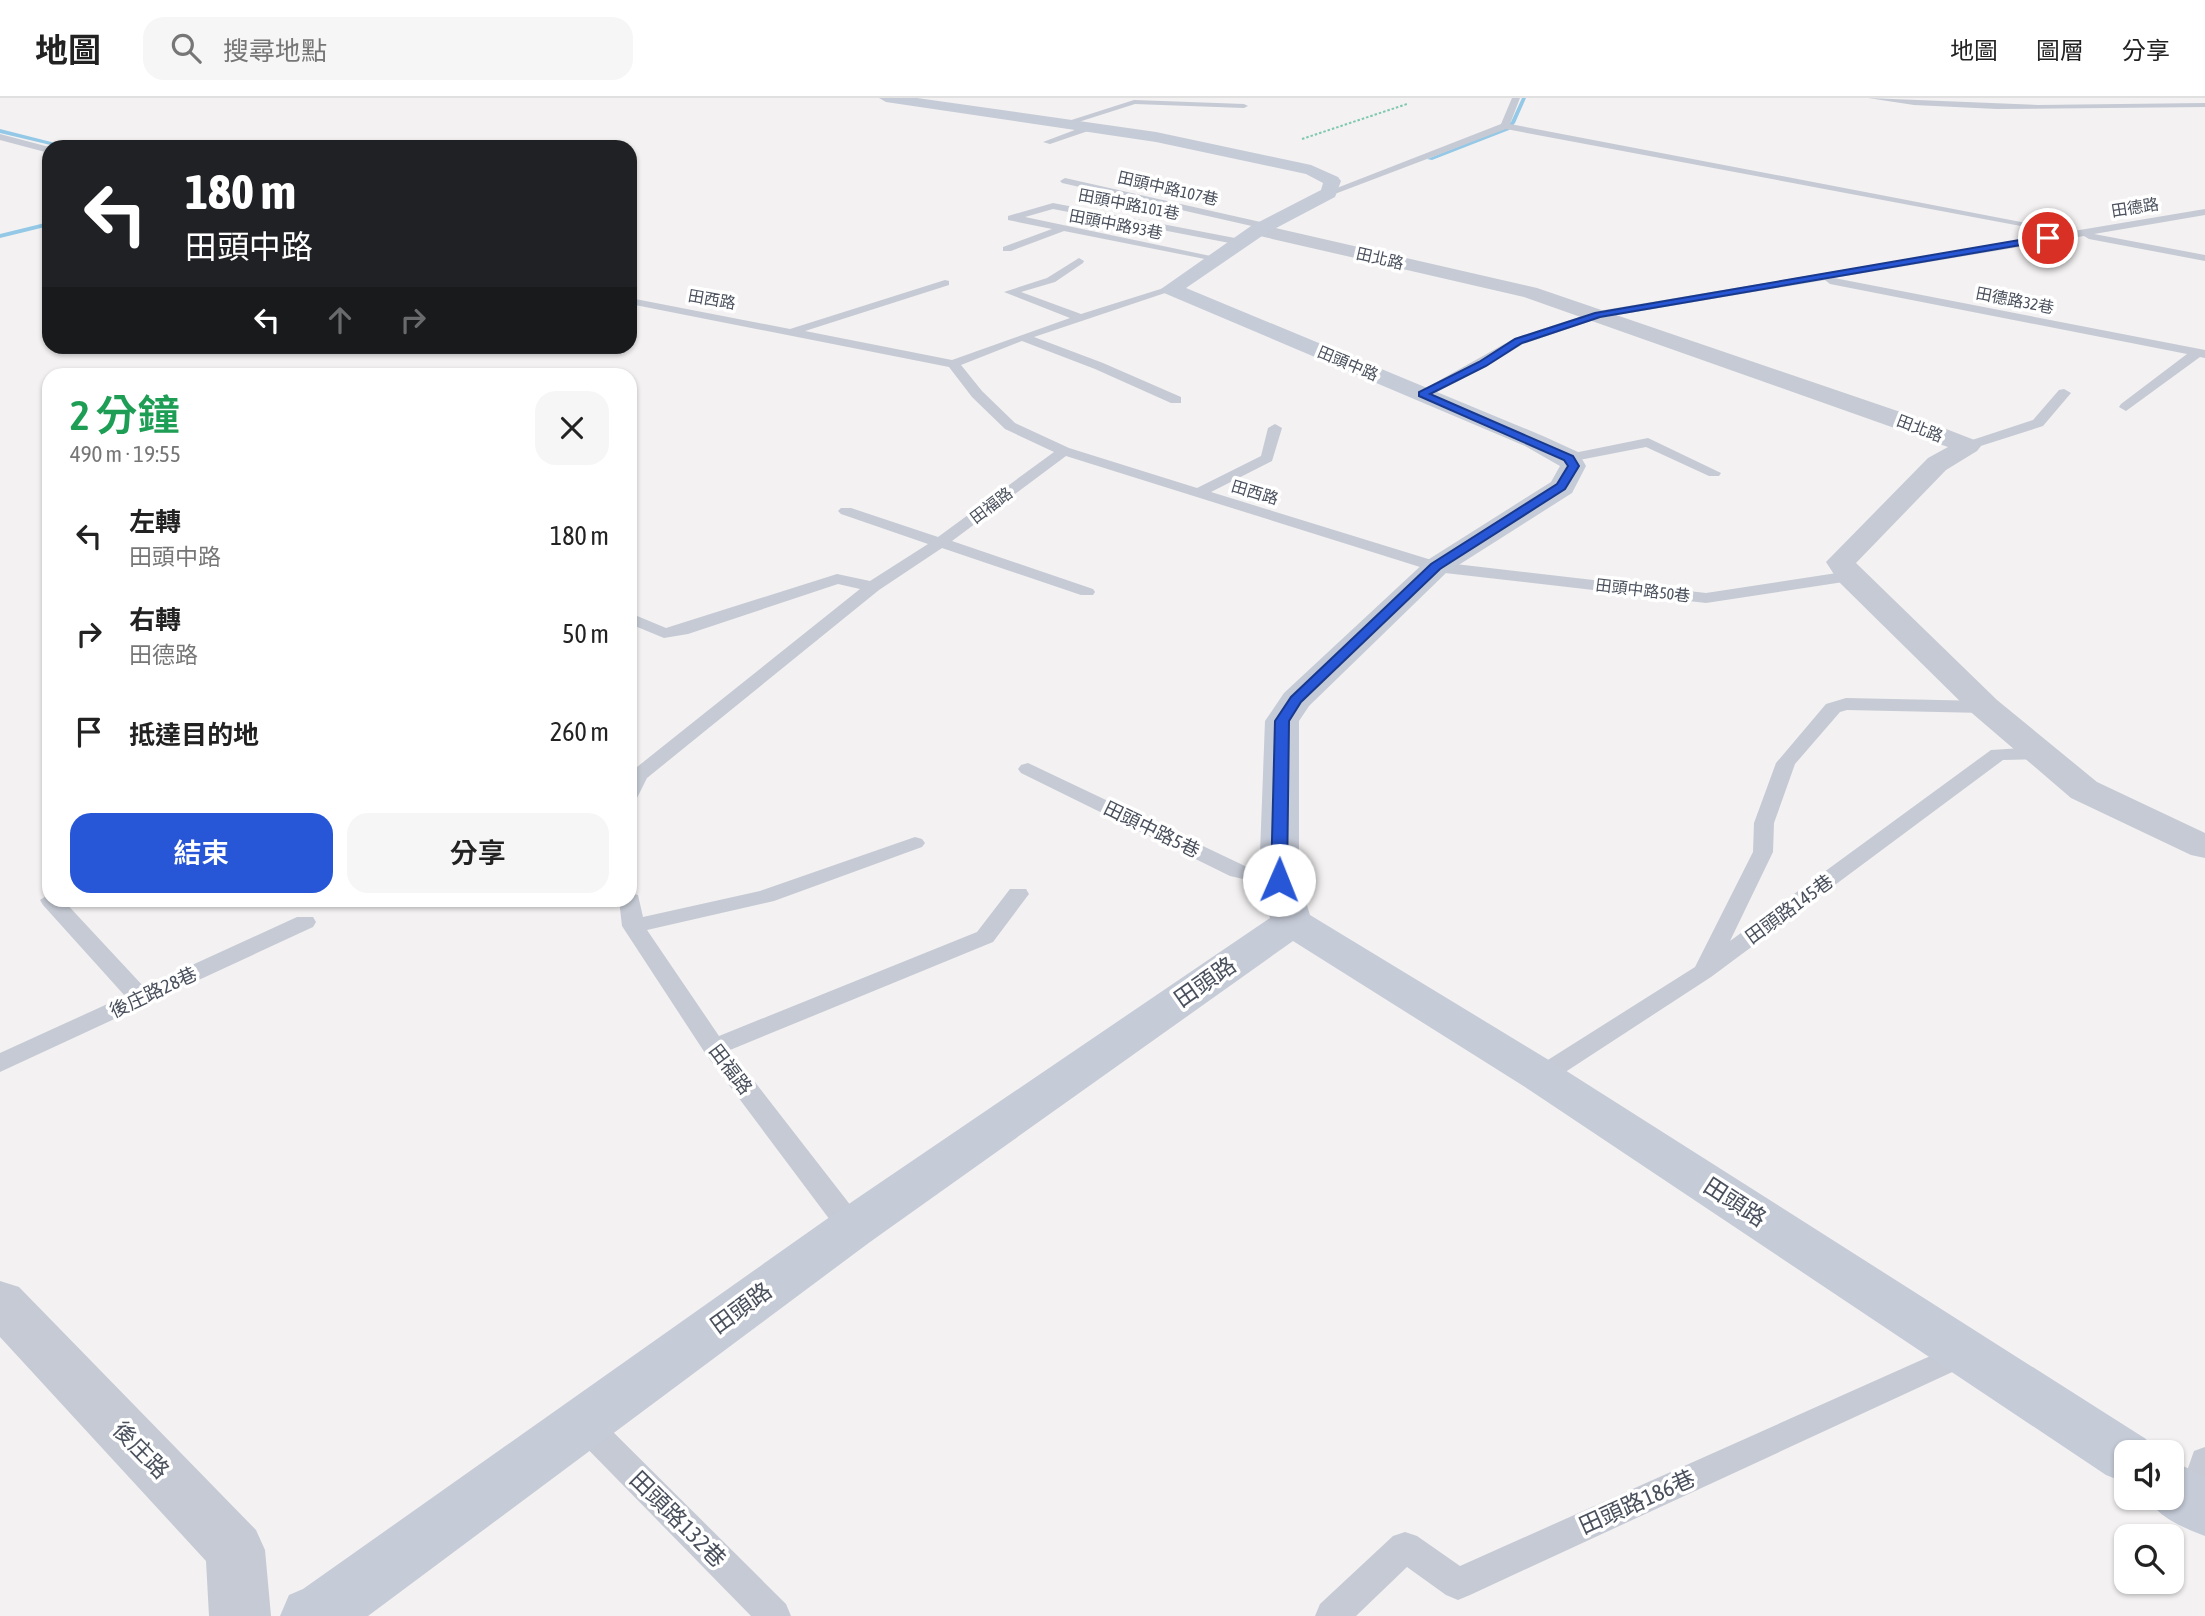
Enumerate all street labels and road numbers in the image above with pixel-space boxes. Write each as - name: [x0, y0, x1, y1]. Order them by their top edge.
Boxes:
- street label: 田頭中路107巷: [1116, 168, 1220, 208]
- street label: 田頭中路101巷: [1077, 185, 1181, 223]
- street label: 田德路: [2110, 194, 2160, 220]
- street label: 田頭中路93巷: [1068, 206, 1164, 242]
- street label: 田北路: [1355, 244, 1405, 272]
- street label: 田德路32巷: [1974, 284, 2056, 316]
- street label: 田西路: [687, 286, 737, 312]
- street label: 田頭中路: [1315, 342, 1381, 384]
- street label: 田北路: [1894, 411, 1946, 445]
- street label: 田西路: [1229, 476, 1281, 508]
- street label: 田福路: [966, 483, 1016, 527]
- street label: 田頭中路50巷: [1595, 575, 1691, 605]
- street label: 田頭中路5巷: [1100, 796, 1204, 862]
- street label: 田頭路145巷: [1741, 870, 1837, 948]
- street label: 田頭路: [1169, 952, 1241, 1012]
- street label: 後庄路28巷: [106, 962, 200, 1022]
- street label: 田福路: [705, 1040, 757, 1098]
- street label: 田頭路: [1699, 1172, 1771, 1232]
- street label: 田頭路: [705, 1277, 777, 1339]
- street label: 後庄路: [108, 1416, 174, 1484]
- street label: 田頭路186巷: [1575, 1465, 1699, 1539]
- street label: 田頭路132巷: [625, 1466, 731, 1572]

